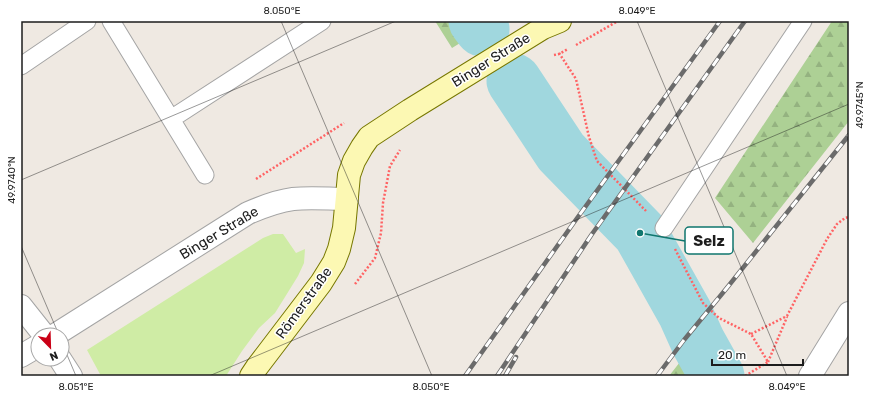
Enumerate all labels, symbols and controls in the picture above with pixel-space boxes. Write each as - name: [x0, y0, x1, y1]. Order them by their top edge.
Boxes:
- text: 8.050°E: [263, 5, 301, 17]
- text: 8.049°E: [619, 5, 655, 17]
- street label: Binger Straße: [449, 29, 533, 91]
- text: 49.9745°N: [854, 81, 866, 129]
- text: 49.9740°N: [6, 156, 18, 204]
- street label: Binger Straße: [176, 203, 262, 263]
- callout: Selz: [685, 227, 733, 254]
- text: Selz: [693, 232, 725, 250]
- street label: Römerstraße: [272, 264, 336, 342]
- north arrow: [30, 327, 70, 367]
- scale bar: [712, 341, 803, 367]
- text: N: [47, 348, 60, 363]
- text: 20 m: [718, 348, 746, 362]
- text: 8.051°E: [59, 381, 93, 393]
- text: 8.050°E: [412, 381, 450, 393]
- text: 8.049°E: [769, 381, 805, 393]

